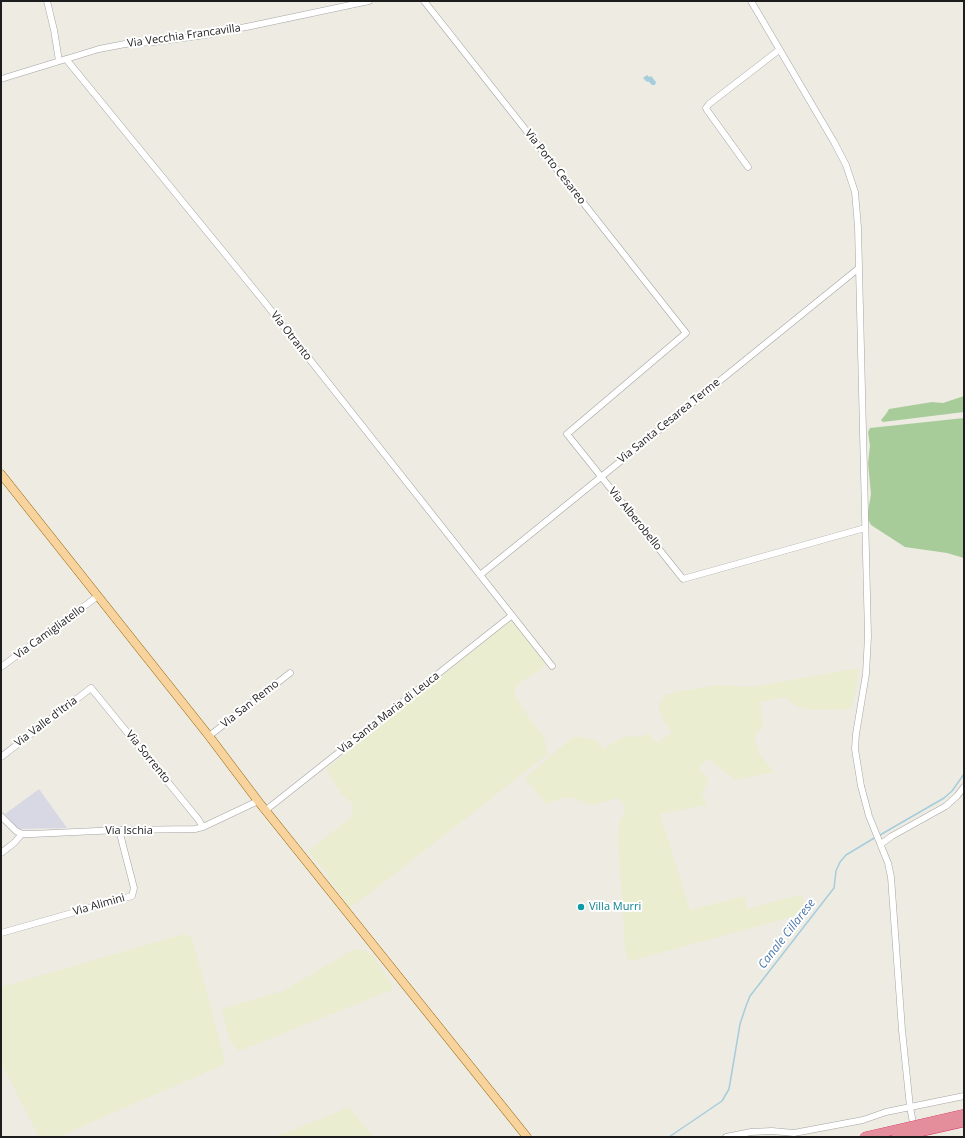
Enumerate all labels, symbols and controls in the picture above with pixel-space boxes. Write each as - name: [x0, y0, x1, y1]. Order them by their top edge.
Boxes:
- street label: Via Vecchia Francavilla: [126, 22, 242, 50]
- street label: Via Porto Cesareo: [522, 127, 588, 207]
- street label: Via Otranto: [268, 309, 314, 363]
- street label: Via Santa Cesarea Terme: [615, 376, 723, 466]
- street label: Via Alberobello: [606, 485, 664, 553]
- street label: Via Camigliatello: [12, 602, 88, 662]
- street label: Via Santa Maria di Leuca: [336, 669, 442, 757]
- street label: Via San Remo: [218, 677, 282, 731]
- street label: Via Valle d'Itria: [12, 694, 80, 750]
- street label: Via Sorrento: [123, 728, 173, 786]
- street label: Via Ischia: [105, 824, 153, 838]
- street label: Via Alimini: [72, 891, 126, 919]
- water label: Canale Cillarese: [755, 896, 819, 972]
- place label: Villa Murri: [589, 900, 641, 914]
- marker: Villa Murri: [576, 902, 586, 912]

